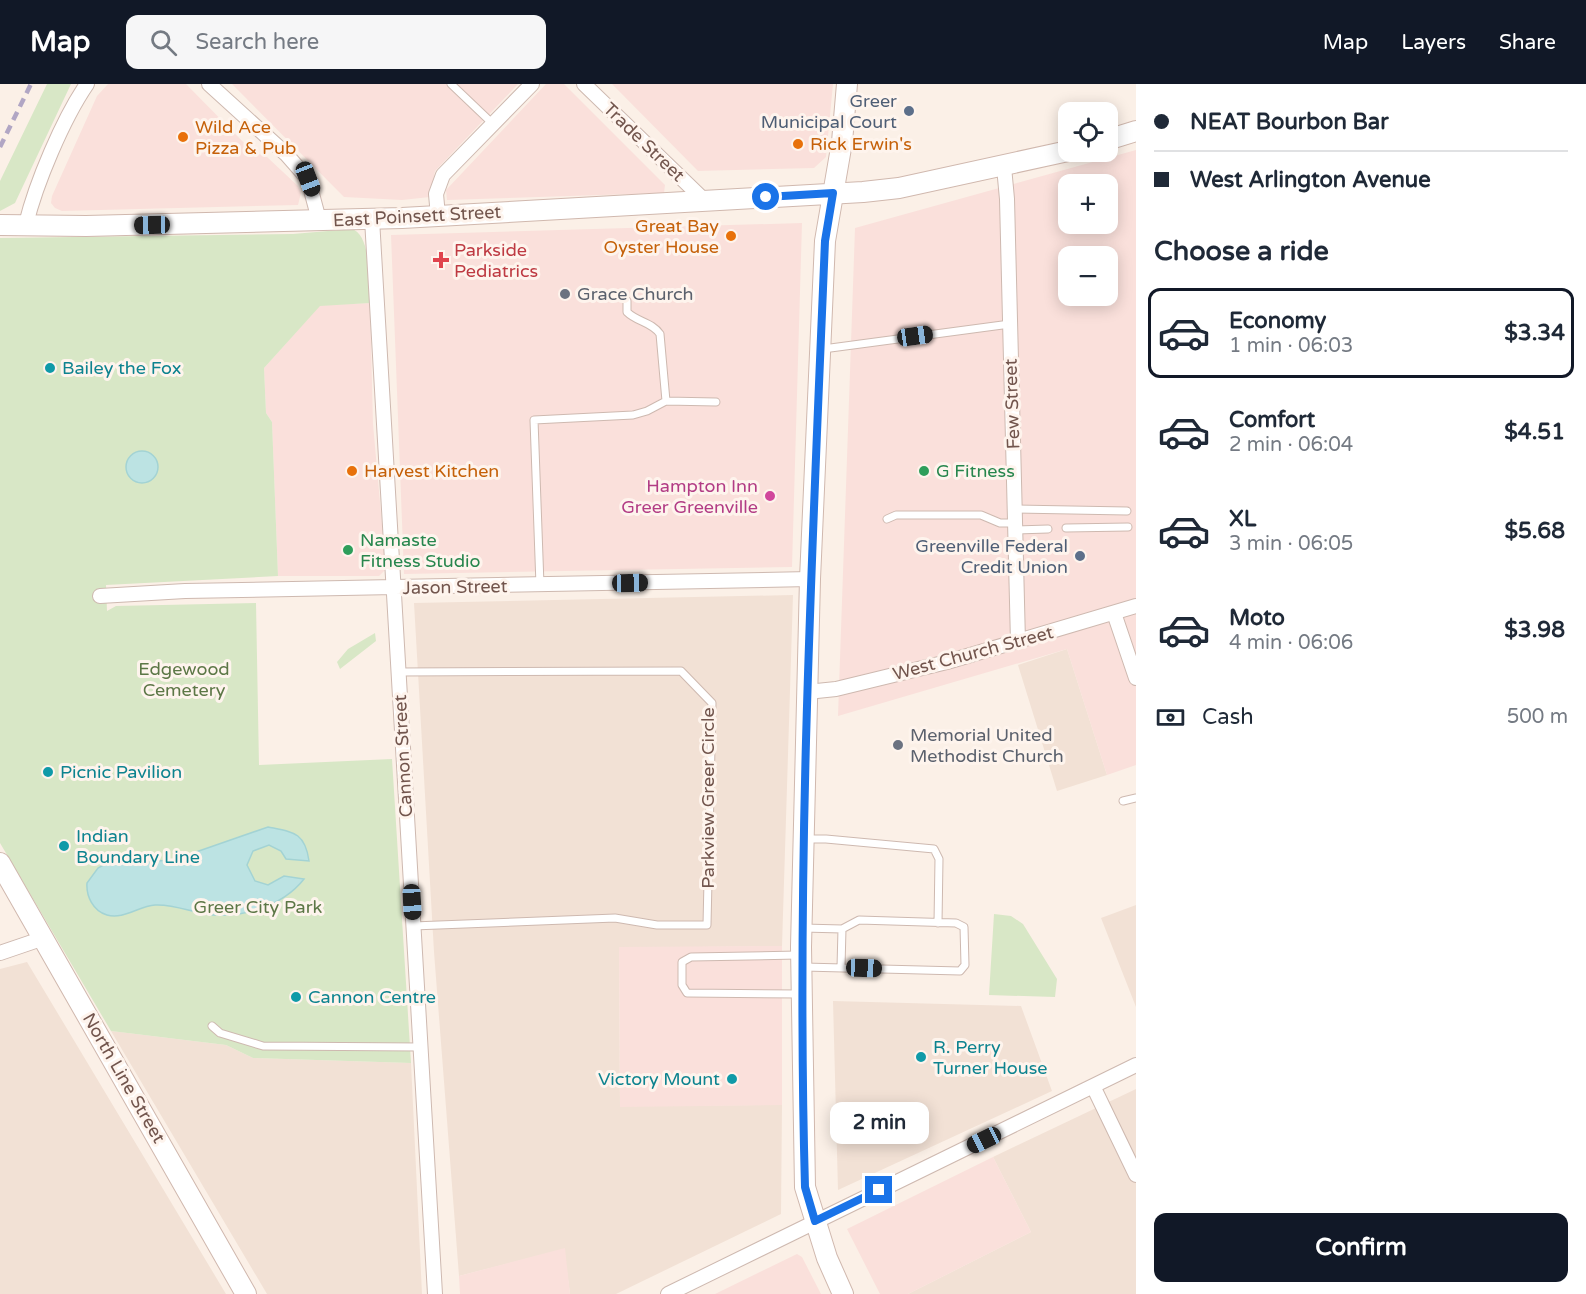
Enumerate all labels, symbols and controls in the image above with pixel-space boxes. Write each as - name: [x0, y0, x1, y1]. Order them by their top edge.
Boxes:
- search box: [126, 15, 546, 69]
- text: Map: [30, 25, 90, 59]
- icon: search: [147, 26, 180, 59]
- text: Search here: [195, 29, 319, 55]
- text: Map: [1323, 30, 1368, 55]
- text: Layers: [1401, 30, 1466, 55]
- text: Share: [1499, 30, 1556, 55]
- place label: Greer Municipal Court: [761, 90, 897, 133]
- street label: Trade Street: [599, 98, 689, 186]
- map controls: [1058, 102, 1118, 306]
- button: locate: [1058, 102, 1118, 162]
- marker: Greer Municipal Court: [902, 104, 916, 118]
- text: NEAT Bourbon Bar: [1190, 109, 1389, 135]
- place label: Wild Ace Pizza & Pub: [195, 116, 296, 159]
- marker: Wild Ace Pizza & Pub: [176, 130, 190, 144]
- place label: Rick Erwin's: [810, 133, 912, 155]
- marker: Rick Erwin's: [791, 137, 805, 151]
- car: [293, 159, 323, 199]
- text: West Arlington Avenue: [1190, 167, 1431, 193]
- button: +: [1058, 174, 1118, 234]
- route start: [752, 183, 779, 210]
- street label: East Poinsett Street: [332, 201, 502, 231]
- place label: Great Bay Oyster House: [604, 215, 719, 258]
- car: [134, 216, 170, 234]
- marker: Great Bay Oyster House: [724, 229, 738, 243]
- text: Choose a ride: [1154, 235, 1329, 268]
- place label: Parkside Pediatrics: [454, 239, 538, 282]
- button: −: [1058, 246, 1118, 306]
- marker: Parkside Pediatrics: [432, 251, 450, 269]
- place label: Grace Church: [577, 283, 694, 305]
- marker: Grace Church: [558, 287, 572, 301]
- icon: car: [1157, 306, 1211, 360]
- text: Economy: [1229, 308, 1326, 334]
- text: $3.34: [1504, 320, 1565, 346]
- car: [896, 325, 934, 347]
- text: 1 min · 06:03: [1229, 334, 1353, 358]
- place label: Bailey the Fox: [62, 357, 181, 379]
- street label: Few Street: [999, 358, 1025, 450]
- marker: Bailey the Fox: [43, 361, 57, 375]
- icon: car: [1157, 405, 1211, 459]
- text: Comfort: [1229, 407, 1315, 433]
- text: $4.51: [1504, 419, 1565, 445]
- text: 2 min · 06:04: [1229, 433, 1353, 457]
- place label: Harvest Kitchen: [364, 460, 499, 482]
- place label: G Fitness: [936, 460, 1015, 482]
- marker: Harvest Kitchen: [345, 464, 359, 478]
- marker: G Fitness: [917, 464, 931, 478]
- place label: Hampton Inn Greer Greenville: [621, 475, 758, 518]
- marker: Hampton Inn Greer Greenville: [763, 489, 777, 503]
- icon: car: [1157, 504, 1211, 558]
- text: XL: [1229, 506, 1256, 532]
- text: $5.68: [1504, 518, 1565, 544]
- place label: Namaste Fitness Studio: [360, 529, 481, 572]
- text: 3 min · 06:05: [1229, 532, 1353, 556]
- place label: Greenville Federal Credit Union: [915, 535, 1068, 578]
- marker: Namaste Fitness Studio: [341, 543, 355, 557]
- marker: Greenville Federal Credit Union: [1073, 549, 1087, 563]
- car: [612, 574, 648, 592]
- street label: Jason Street: [402, 575, 508, 599]
- icon: car: [1157, 603, 1211, 657]
- text: Moto: [1229, 605, 1285, 631]
- text: $3.98: [1504, 617, 1565, 643]
- street label: West Church Street: [890, 621, 1056, 685]
- text: 4 min · 06:06: [1229, 631, 1353, 655]
- park label: Edgewood Cemetery: [138, 658, 230, 701]
- street label: Cannon Street: [389, 694, 417, 818]
- icon: cash: [1154, 701, 1187, 734]
- text: Cash: [1202, 704, 1254, 730]
- text: 500 m: [1507, 705, 1568, 729]
- street label: Parkview Greer Circle: [697, 707, 719, 889]
- place label: Memorial United Methodist Church: [910, 724, 1064, 767]
- marker: Memorial United Methodist Church: [891, 738, 905, 752]
- place label: Picnic Pavilion: [60, 761, 182, 783]
- marker: Picnic Pavilion: [41, 765, 55, 779]
- place label: Indian Boundary Line: [76, 825, 200, 868]
- marker: Indian Boundary Line: [57, 839, 71, 853]
- car: [402, 884, 422, 920]
- park label: Greer City Park: [194, 896, 323, 918]
- car: [846, 958, 882, 978]
- place label: Cannon Centre: [308, 986, 436, 1008]
- marker: Cannon Centre: [289, 990, 303, 1004]
- street label: North Line Street: [78, 1009, 170, 1147]
- place label: R. Perry Turner House: [933, 1036, 1048, 1079]
- marker: R. Perry Turner House: [914, 1050, 928, 1064]
- place label: Victory Mount: [598, 1068, 720, 1090]
- marker: Victory Mount: [725, 1072, 739, 1086]
- callout: 2 min: [830, 1103, 928, 1145]
- text: 2 min: [853, 1111, 906, 1135]
- car: [964, 1124, 1004, 1156]
- route end: [865, 1176, 892, 1203]
- button: Confirm: [1154, 1213, 1568, 1282]

